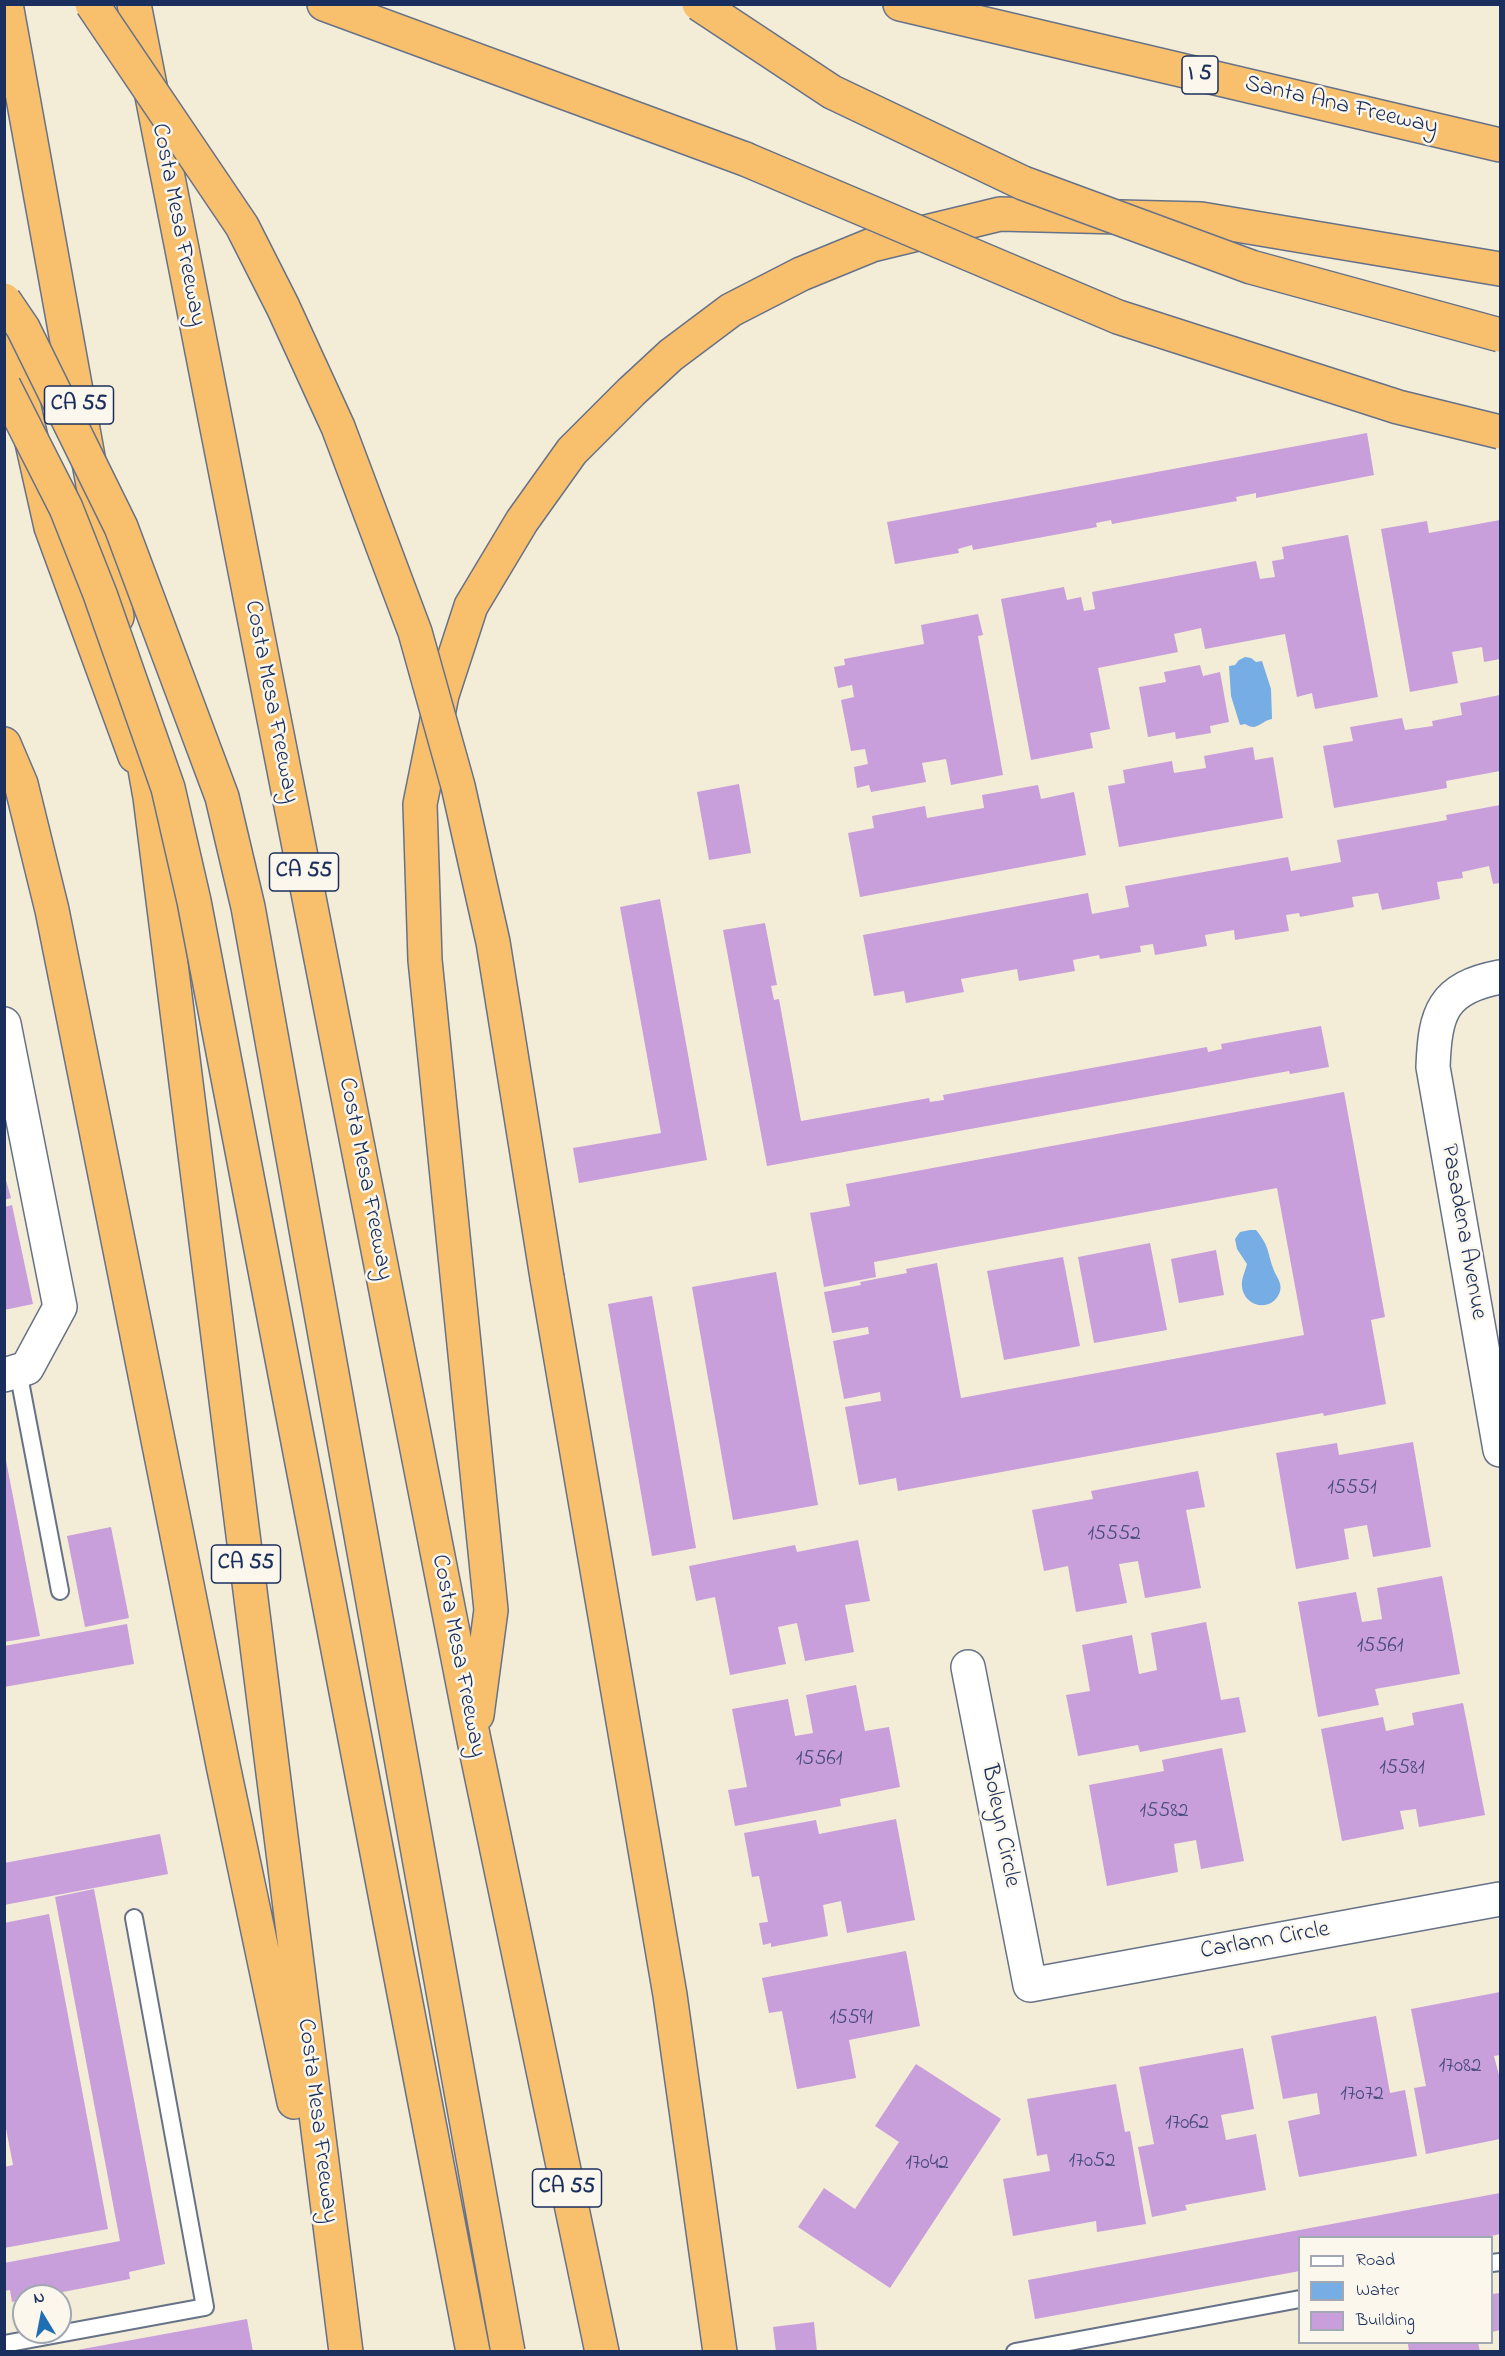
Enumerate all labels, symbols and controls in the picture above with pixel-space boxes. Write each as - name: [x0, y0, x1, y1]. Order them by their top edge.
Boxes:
- road number: I 5: [1182, 56, 1218, 94]
- street label: Santa Ana Freeway: [1242, 71, 1440, 143]
- street label: Costa Mesa Freeway: [143, 121, 211, 329]
- road number: CA 55: [44, 386, 113, 424]
- street label: Costa Mesa Freeway: [236, 598, 304, 806]
- road number: CA 55: [270, 853, 338, 891]
- street label: Costa Mesa Freeway: [330, 1075, 398, 1283]
- street label: Pasadena Avenue: [1432, 1142, 1492, 1322]
- house number: 15551: [1327, 1477, 1377, 1503]
- house number: 15552: [1087, 1523, 1141, 1549]
- road number: CA 55: [212, 1545, 280, 1583]
- street label: Costa Mesa Freeway: [423, 1552, 491, 1760]
- house number: 15561: [1357, 1635, 1403, 1661]
- house number: 15561: [796, 1748, 842, 1774]
- house number: 15581: [1379, 1757, 1425, 1783]
- street label: Boleyn Circle: [973, 1762, 1025, 1890]
- house number: 15582: [1139, 1800, 1189, 1826]
- street label: Carlann Circle: [1198, 1916, 1332, 1968]
- house number: 15591: [829, 2007, 873, 2033]
- street label: Costa Mesa Freeway: [289, 2017, 343, 2225]
- house number: 17082: [1439, 2055, 1481, 2081]
- house number: 17072: [1340, 2083, 1384, 2109]
- house number: 17062: [1165, 2112, 1209, 2138]
- house number: 17052: [1069, 2150, 1115, 2176]
- house number: 17042: [905, 2152, 949, 2178]
- road number: CA 55: [532, 2169, 602, 2207]
- legend: [1298, 2236, 1493, 2344]
- text: Road: [1356, 2248, 1395, 2274]
- text: Water: [1356, 2278, 1399, 2304]
- north arrow: [12, 2284, 72, 2344]
- text: N: [32, 2285, 47, 2311]
- text: Building: [1356, 2308, 1415, 2334]

